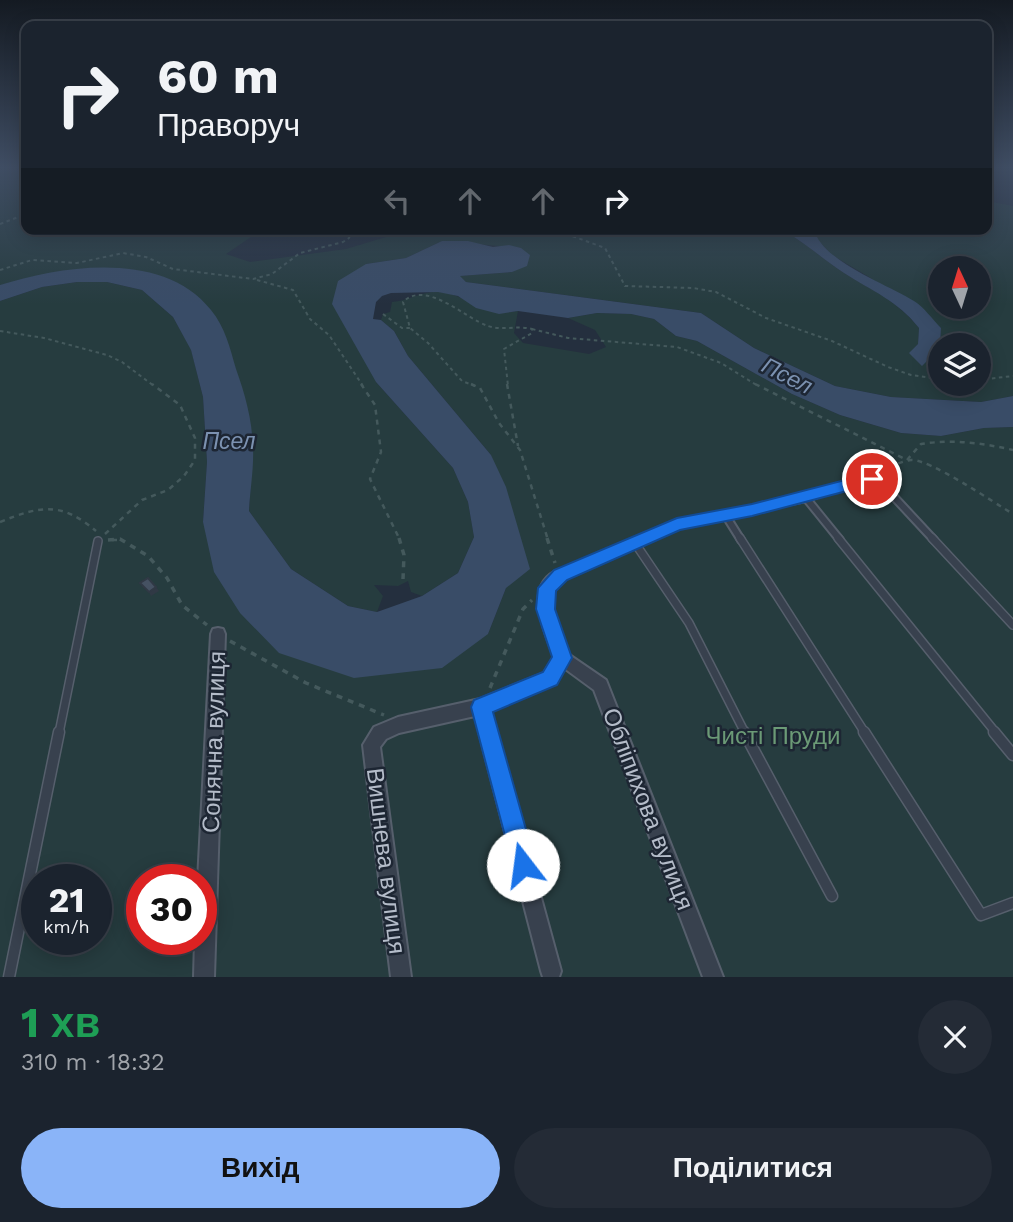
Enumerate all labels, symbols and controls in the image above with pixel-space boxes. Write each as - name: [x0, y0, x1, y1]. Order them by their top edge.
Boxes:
- text: 60 m: [157, 47, 279, 105]
- icon: right: [42, 49, 133, 140]
- text: Праворуч: [157, 106, 300, 144]
- icon: left: [378, 182, 416, 220]
- icon: ahead: [451, 182, 489, 220]
- icon: ahead: [524, 182, 562, 220]
- icon: right: [597, 182, 635, 220]
- north arrow: [928, 256, 990, 318]
- map controls: [928, 256, 991, 396]
- button: layers: [928, 333, 991, 396]
- water label: Псел: [757, 352, 817, 400]
- water label: Псел: [202, 428, 256, 455]
- pin: [842, 449, 902, 509]
- icon: arrive: [853, 460, 891, 498]
- street label: Сонячна вулиця: [197, 651, 231, 833]
- street label: Обліпихова вулиця: [597, 704, 699, 914]
- park label: Чисті Пруди: [706, 722, 840, 750]
- street label: Вишнева вулиця: [361, 766, 411, 956]
- position arrow: [486, 828, 560, 902]
- speed limit sign: 30: [126, 864, 217, 955]
- text: 21: [49, 879, 84, 921]
- text: km/h: [43, 916, 90, 937]
- text: 1 хв: [21, 998, 100, 1047]
- button: close: [918, 1000, 992, 1074]
- text: 310 m · 18:32: [21, 1049, 165, 1076]
- button: Вихід: [21, 1128, 500, 1208]
- button: Поділитися: [514, 1128, 992, 1208]

